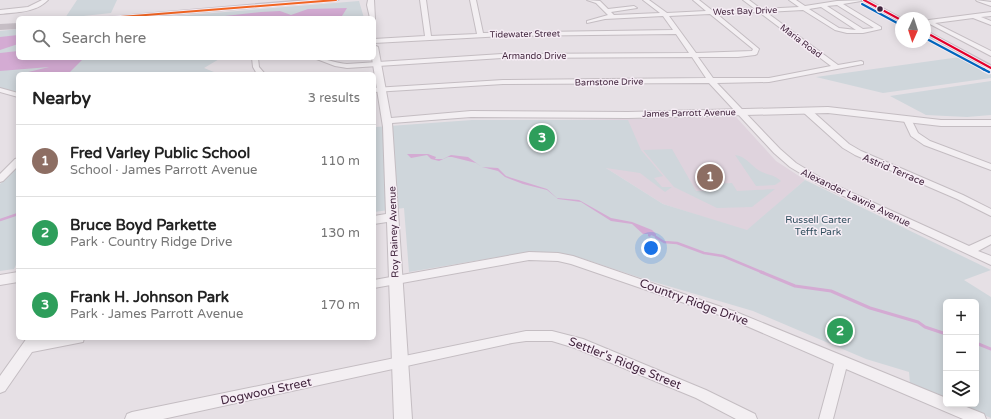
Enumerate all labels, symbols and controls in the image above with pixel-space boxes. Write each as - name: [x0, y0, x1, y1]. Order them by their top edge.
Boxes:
- unlabelled marker: [875, 4, 885, 14]
- street label: West Bay Drive: [713, 5, 777, 18]
- north arrow: [895, 12, 931, 48]
- search box: [16, 16, 376, 60]
- street label: Maria Road: [778, 22, 824, 61]
- icon: search: [30, 27, 52, 49]
- street label: Tidewater Street: [490, 28, 561, 41]
- text: Search here: [62, 29, 146, 47]
- street label: Armando Drive: [502, 51, 566, 62]
- street label: Barnstone Drive: [575, 76, 643, 89]
- text: Nearby: [32, 88, 91, 109]
- text: 3 results: [308, 90, 360, 106]
- street label: James Parrott Avenue: [642, 107, 736, 120]
- pin: 3: [529, 123, 555, 153]
- text: Fred Varley Public School: [70, 144, 250, 162]
- street label: Astrid Terrace: [861, 151, 927, 189]
- text: 1: [41, 153, 49, 169]
- text: 110 m: [320, 153, 360, 169]
- text: School · James Parrott Avenue: [70, 162, 257, 178]
- pin: 1: [697, 162, 723, 192]
- street label: Alexander Lawrie Avenue: [799, 166, 913, 230]
- street label: Roy Rainey Avenue: [386, 186, 402, 278]
- park label: Russell Carter Tefft Park: [785, 214, 851, 238]
- text: Bruce Boyd Parkette: [70, 216, 216, 234]
- text: 2: [41, 225, 49, 241]
- text: 130 m: [320, 225, 360, 241]
- text: Park · Country Ridge Drive: [70, 234, 232, 250]
- your location: [641, 238, 661, 258]
- street label: Country Ridge Drive: [638, 276, 751, 328]
- text: Frank H. Johnson Park: [70, 288, 229, 306]
- text: 3: [41, 297, 49, 313]
- text: 170 m: [320, 297, 360, 313]
- map controls: [943, 299, 979, 407]
- button: +: [943, 299, 979, 335]
- text: Park · James Parrott Avenue: [70, 306, 243, 322]
- pin: 2: [827, 316, 853, 346]
- street label: Settler's Ridge Street: [567, 334, 684, 392]
- button: −: [943, 335, 979, 371]
- button: layers: [943, 371, 979, 407]
- street label: Dogwood Street: [219, 374, 313, 407]

